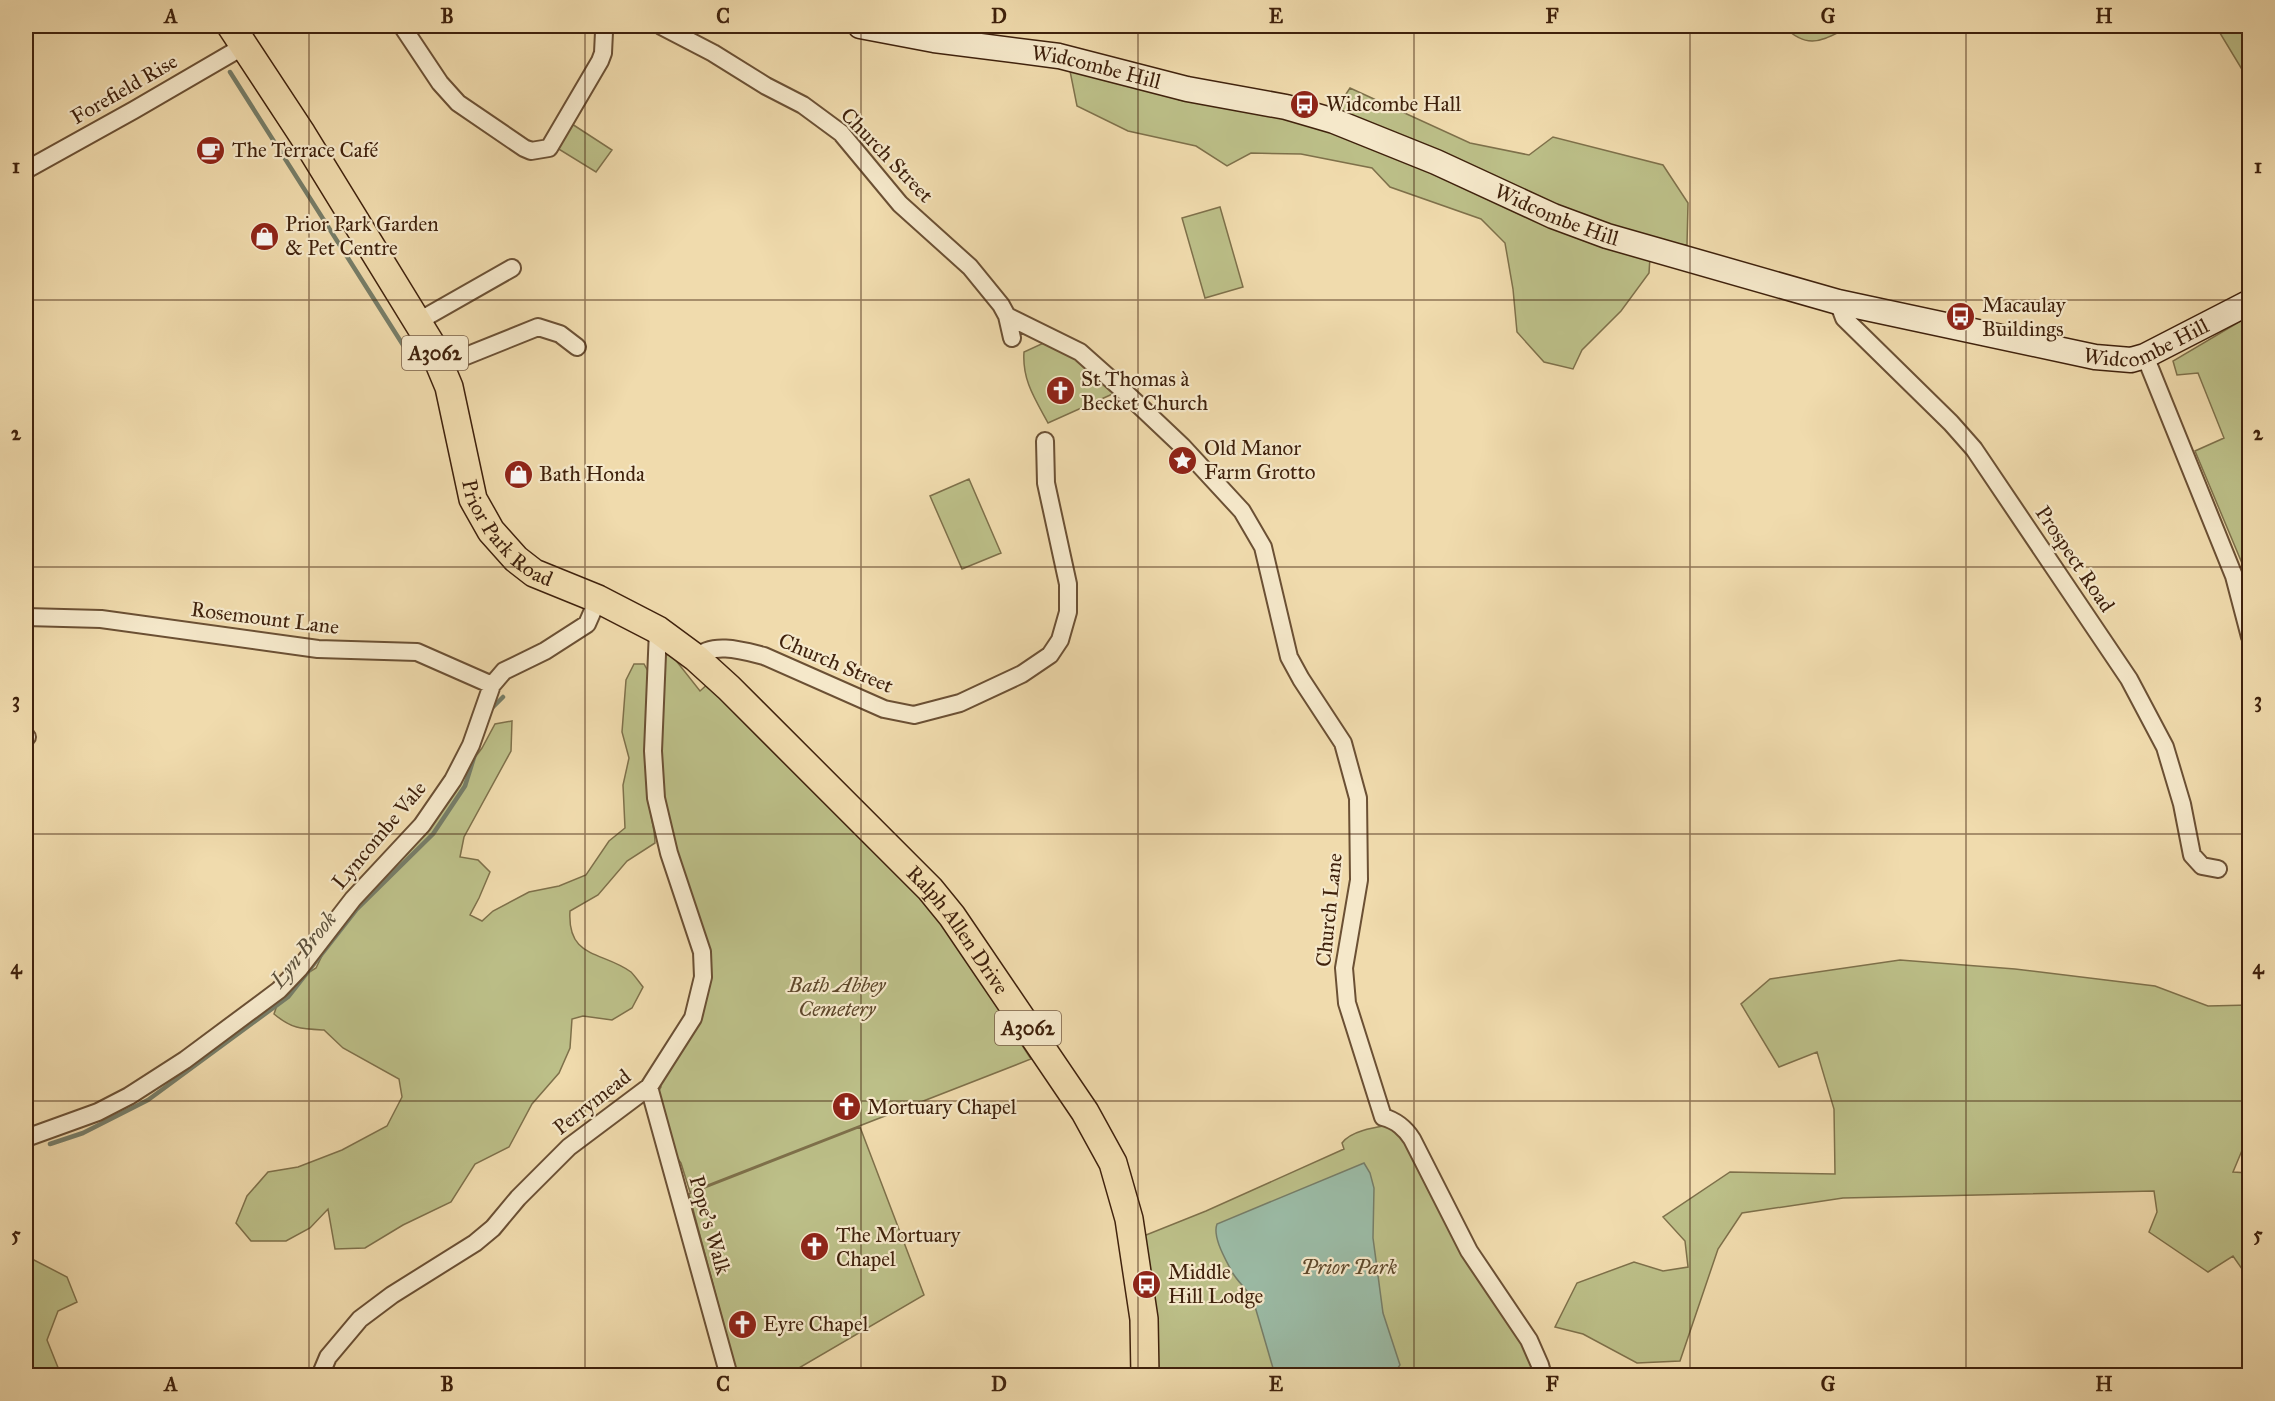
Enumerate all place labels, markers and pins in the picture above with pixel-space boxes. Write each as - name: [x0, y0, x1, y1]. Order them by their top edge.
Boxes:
- bus stop icon: Widcombe Hall: [1289, 88, 1321, 120]
- place label: Widcombe Hall: [1326, 91, 1461, 117]
- cafe icon: The Terrace Café: [195, 134, 227, 166]
- place label: The Terrace Café: [232, 137, 379, 163]
- place label: Prior Park Garden & Pet Centre: [285, 211, 439, 261]
- shop icon: Prior Park Garden & Pet Centre: [248, 220, 280, 252]
- place label: Macaulay Buildings: [1982, 292, 2067, 342]
- bus stop icon: Macaulay Buildings: [1945, 301, 1977, 333]
- place label: St Thomas à Becket Church: [1081, 366, 1208, 416]
- church icon: St Thomas à Becket Church: [1044, 375, 1076, 407]
- place label: Old Manor Farm Grotto: [1204, 435, 1316, 485]
- place icon: Old Manor Farm Grotto: [1167, 444, 1199, 476]
- shop icon: Bath Honda: [502, 458, 534, 490]
- place label: Bath Honda: [539, 461, 645, 487]
- church icon: Mortuary Chapel: [830, 1091, 862, 1123]
- place label: Mortuary Chapel: [867, 1094, 1017, 1120]
- place label: The Mortuary Chapel: [836, 1222, 962, 1272]
- church icon: The Mortuary Chapel: [799, 1231, 831, 1263]
- place label: Middle Hill Lodge: [1168, 1259, 1263, 1309]
- bus stop icon: Middle Hill Lodge: [1131, 1268, 1163, 1300]
- church icon: Eyre Chapel: [726, 1308, 758, 1340]
- place label: Eyre Chapel: [763, 1311, 869, 1337]

